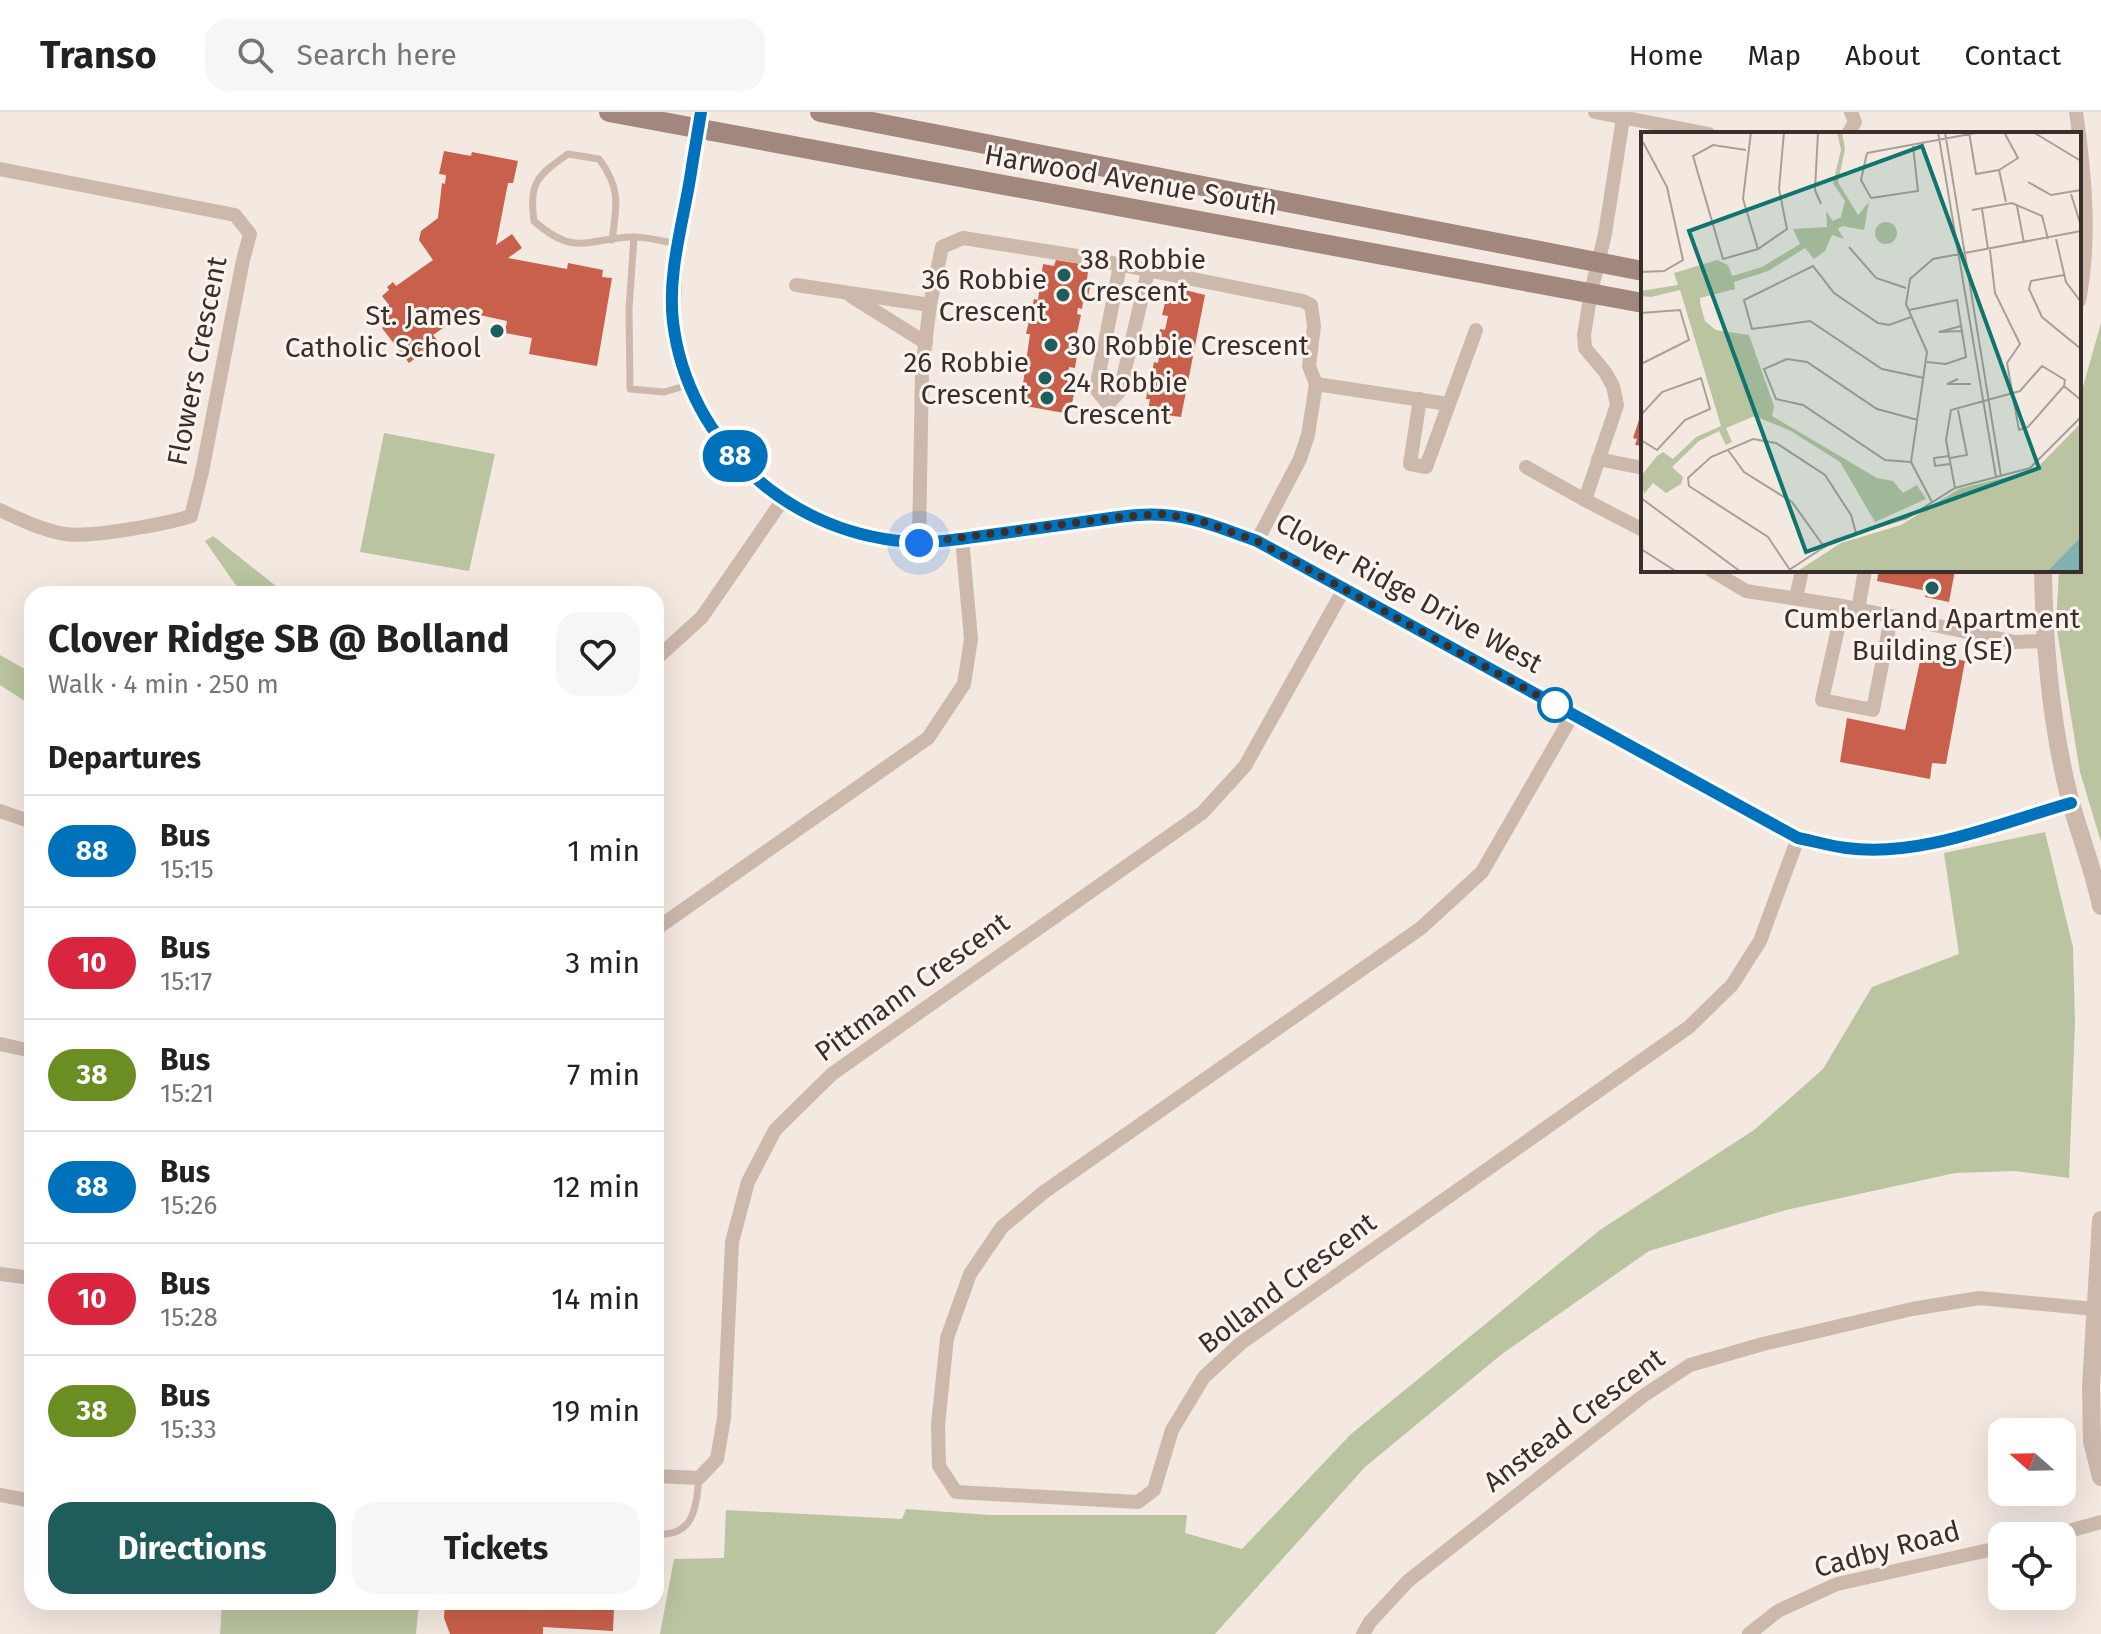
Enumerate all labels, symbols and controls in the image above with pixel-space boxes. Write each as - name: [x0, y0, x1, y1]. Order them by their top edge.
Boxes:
- search box: [205, 19, 765, 91]
- text: Transo: [40, 32, 157, 78]
- icon: search: [233, 33, 277, 77]
- text: Search here: [297, 37, 457, 73]
- text: Home: [1629, 39, 1703, 72]
- text: Map: [1747, 39, 1801, 72]
- text: About: [1845, 39, 1920, 72]
- text: Contact: [1964, 39, 2061, 72]
- inset map: [1641, 132, 2081, 572]
- street label: Harwood Avenue South: [982, 138, 1280, 222]
- place label: 38 Robbie Crescent: [1080, 243, 1206, 308]
- street label: Flowers Crescent: [161, 253, 234, 468]
- place label: 36 Robbie Crescent: [921, 263, 1048, 328]
- marker: 38 Robbie Crescent: [1055, 266, 1073, 284]
- marker: 36 Robbie Crescent: [1054, 286, 1072, 304]
- place label: St. James Catholic School: [285, 299, 481, 364]
- marker: St. James Catholic School: [488, 322, 506, 340]
- place label: 30 Robbie Crescent: [1067, 329, 1310, 362]
- marker: 30 Robbie Crescent: [1042, 336, 1060, 354]
- place label: 26 Robbie Crescent: [904, 346, 1030, 411]
- place label: 24 Robbie Crescent: [1063, 366, 1188, 431]
- marker: 26 Robbie Crescent: [1036, 369, 1054, 387]
- marker: 24 Robbie Crescent: [1038, 389, 1056, 407]
- line badge: 88: [699, 430, 771, 482]
- text: 88: [719, 439, 751, 472]
- street label: Clover Ridge Drive West: [1270, 506, 1549, 680]
- your location: [899, 523, 939, 563]
- marker: Cumberland Apartment Building (SE): [1923, 579, 1941, 597]
- place label: Cumberland Apartment Building (SE): [1784, 602, 2081, 667]
- button: heart: [556, 612, 640, 696]
- text: Clover Ridge SB @ Bolland: [48, 616, 509, 662]
- text: Walk · 4 min · 250 m: [48, 669, 279, 700]
- unlabelled marker: [1538, 688, 1572, 722]
- text: Departures: [48, 740, 201, 776]
- text: Bus: [160, 818, 210, 854]
- text: 1 min: [567, 833, 640, 869]
- text: 88: [76, 834, 108, 867]
- text: 15:15: [160, 854, 214, 885]
- street label: Pittmann Crescent: [808, 905, 1016, 1069]
- text: Bus: [160, 930, 210, 966]
- text: 3 min: [565, 945, 640, 981]
- text: 10: [77, 946, 107, 979]
- text: 15:17: [160, 966, 212, 997]
- text: Bus: [160, 1042, 210, 1078]
- text: 7 min: [567, 1057, 640, 1093]
- text: 38: [77, 1058, 107, 1091]
- text: 15:21: [160, 1078, 214, 1109]
- text: Bus: [160, 1154, 210, 1190]
- text: 12 min: [552, 1169, 640, 1205]
- text: 88: [76, 1170, 108, 1203]
- text: 15:26: [160, 1190, 217, 1221]
- street label: Bolland Crescent: [1192, 1205, 1383, 1360]
- text: Bus: [160, 1266, 210, 1302]
- text: 14 min: [551, 1281, 640, 1317]
- text: 10: [77, 1282, 107, 1315]
- text: 15:28: [160, 1302, 218, 1333]
- street label: Anstead Crescent: [1477, 1341, 1672, 1499]
- text: Bus: [160, 1378, 210, 1414]
- text: 19 min: [552, 1393, 640, 1429]
- text: 38: [77, 1394, 107, 1427]
- text: 15:33: [160, 1414, 217, 1445]
- north arrow: [1988, 1418, 2076, 1506]
- map controls: [1988, 1418, 2076, 1610]
- button: Directions: [48, 1502, 336, 1594]
- button: Tickets: [352, 1502, 640, 1594]
- street label: Cadby Road: [1810, 1514, 1964, 1584]
- button: locate: [1988, 1522, 2076, 1610]

